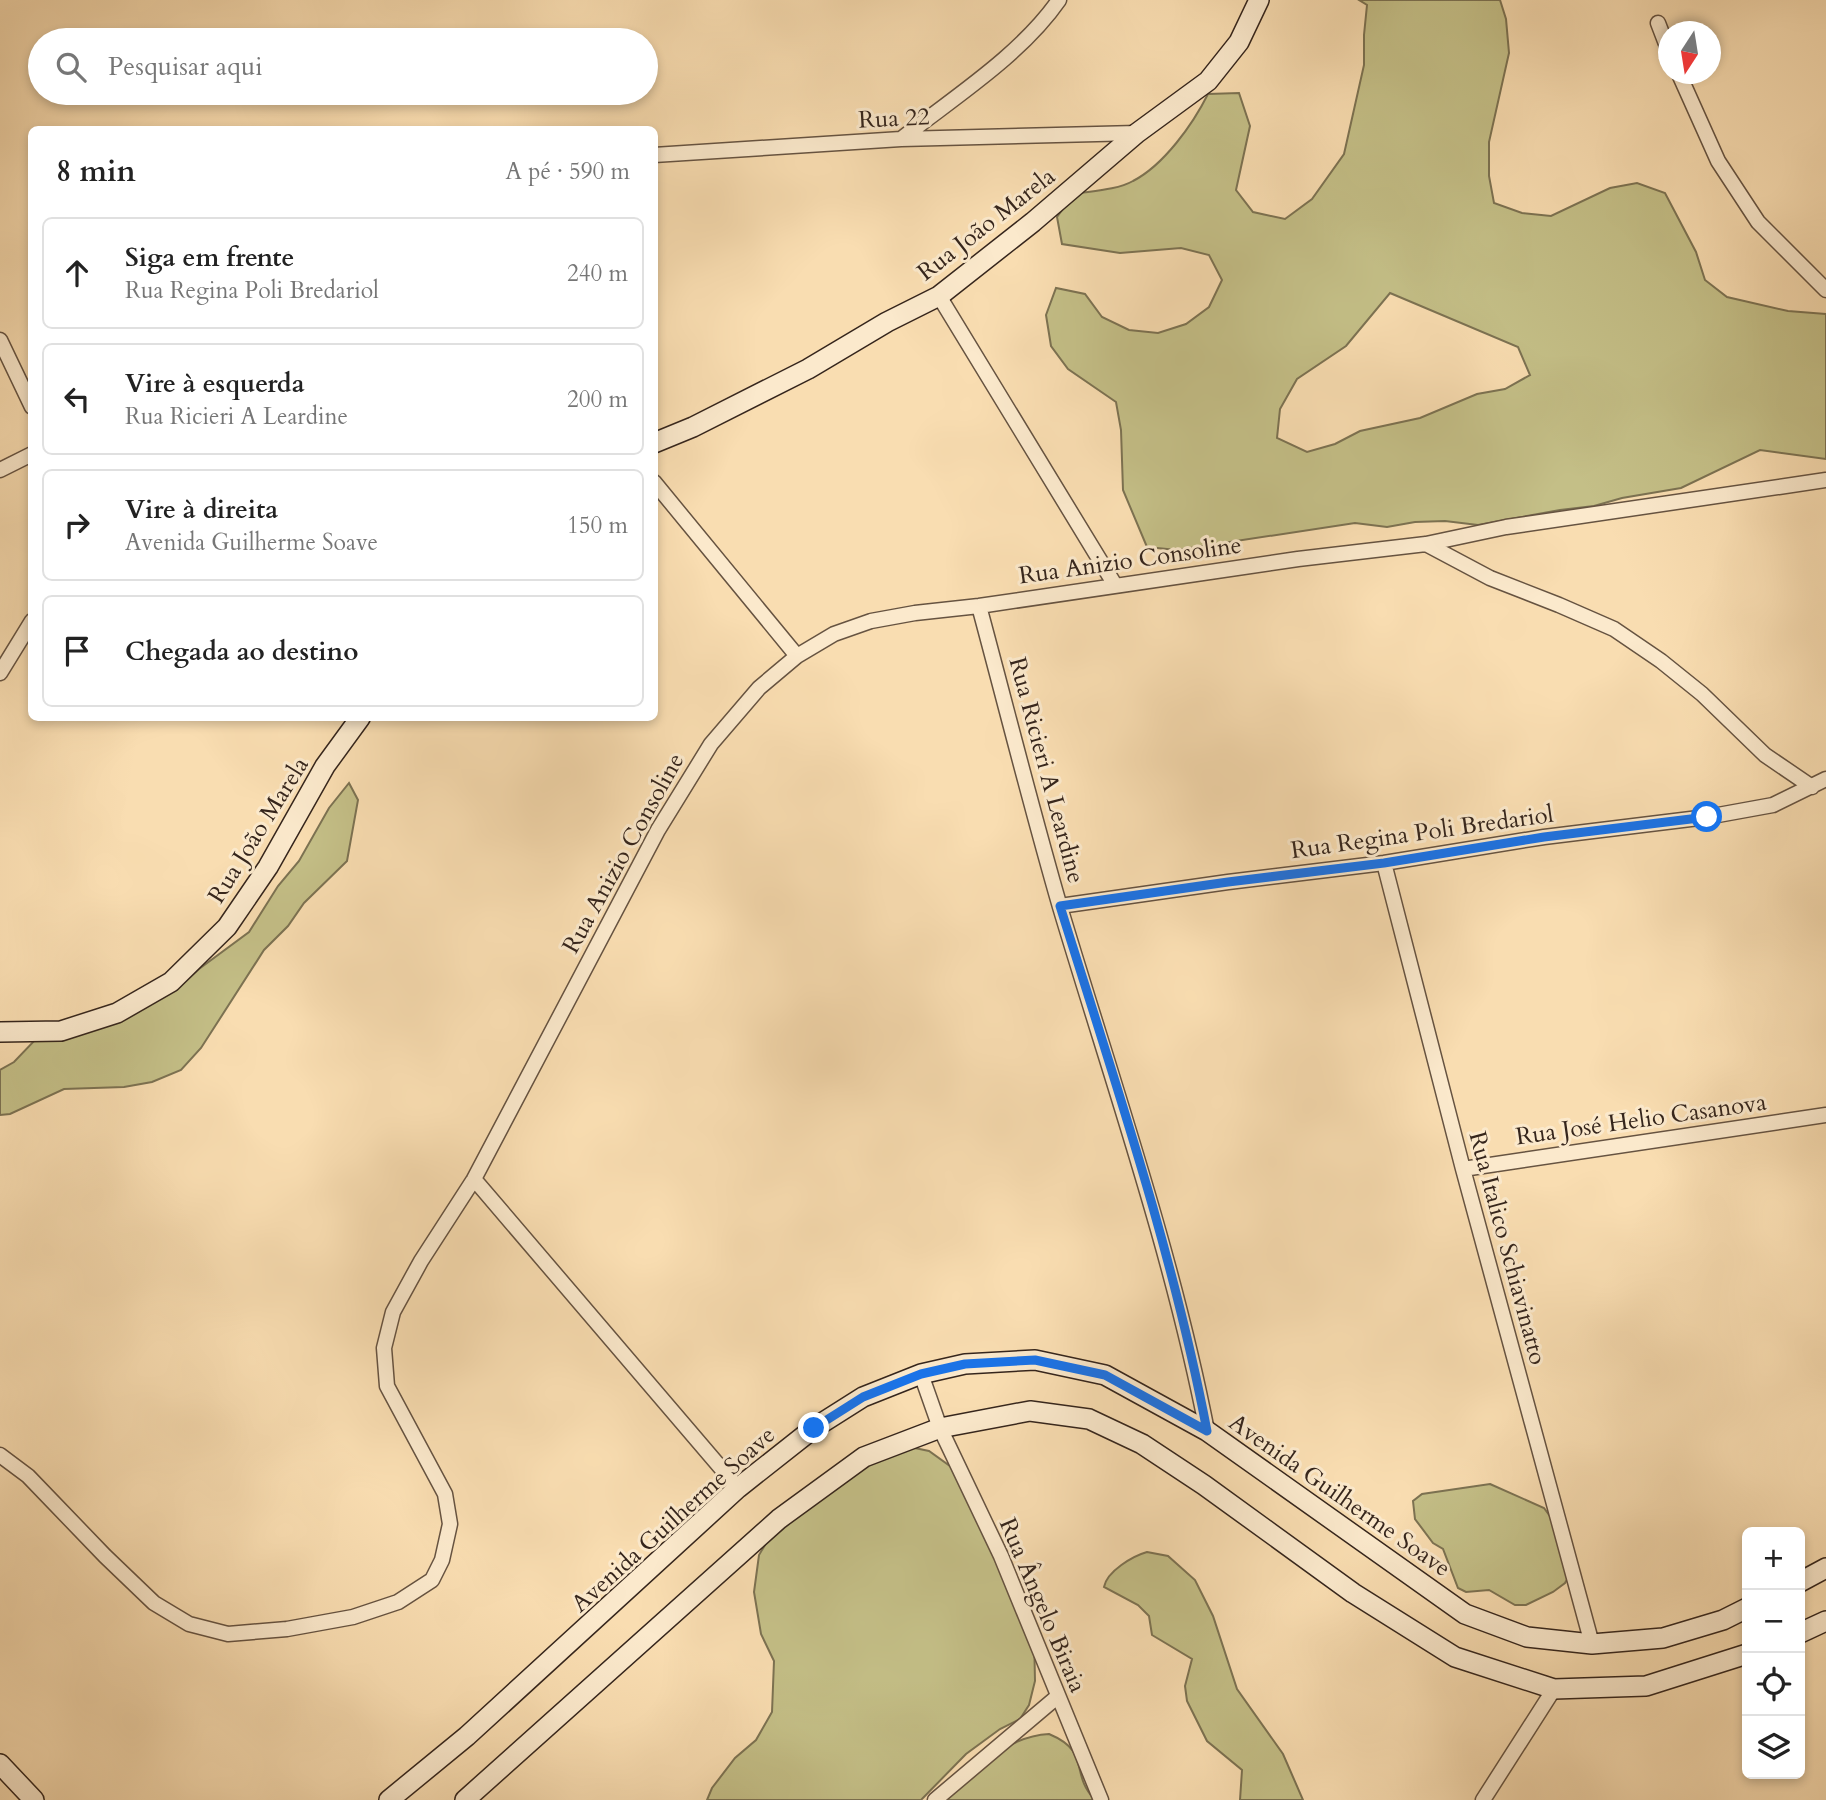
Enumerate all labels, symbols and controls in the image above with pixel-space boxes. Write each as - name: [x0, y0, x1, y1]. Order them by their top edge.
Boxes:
- north arrow: [1658, 21, 1721, 84]
- search box: [28, 28, 658, 105]
- icon: search: [52, 48, 90, 86]
- text: Pesquisar aqui: [108, 49, 263, 84]
- street label: Rua 22: [858, 100, 930, 137]
- text: 8 min: [56, 151, 136, 192]
- text: A pé · 590 m: [506, 156, 630, 187]
- street label: Rua João Marela: [910, 160, 1063, 289]
- text: Siga em frente: [125, 240, 294, 275]
- icon: ahead: [58, 254, 96, 292]
- text: 240 m: [567, 258, 628, 289]
- text: Rua Regina Poli Bredariol: [125, 275, 379, 306]
- text: Vire à esquerda: [125, 366, 305, 401]
- icon: left: [58, 380, 96, 418]
- text: 200 m: [567, 384, 628, 415]
- text: Rua Ricieri A Leardine: [125, 401, 348, 432]
- text: Vire à direita: [125, 492, 278, 527]
- icon: right: [58, 506, 96, 544]
- text: 150 m: [567, 510, 628, 541]
- text: Avenida Guilherme Soave: [125, 527, 378, 558]
- street label: Rua Anizio Consoline: [1017, 529, 1243, 592]
- icon: arrive: [58, 632, 96, 670]
- text: Chegada ao destino: [125, 634, 358, 669]
- street label: Rua Ricieri A Leardine: [1000, 653, 1093, 887]
- street label: Rua Anizio Consoline: [555, 747, 692, 959]
- street label: Rua João Marela: [200, 750, 317, 910]
- street label: Rua Regina Poli Bredariol: [1289, 798, 1556, 867]
- route start: [1691, 801, 1722, 832]
- street label: Rua José Helio Casanova: [1514, 1085, 1769, 1153]
- street label: Rua Italico Schiavinatto: [1460, 1128, 1555, 1368]
- street label: Avenida Guilherme Soave: [1222, 1406, 1457, 1585]
- route end: [798, 1412, 829, 1443]
- street label: Avenida Guilherme Soave: [564, 1419, 782, 1620]
- street label: Rua Ângelo Biraia: [991, 1513, 1094, 1698]
- map controls: [1742, 1527, 1805, 1779]
- button: +: [1742, 1527, 1805, 1590]
- button: −: [1742, 1590, 1805, 1653]
- button: locate: [1742, 1653, 1805, 1716]
- button: layers: [1742, 1716, 1805, 1779]

